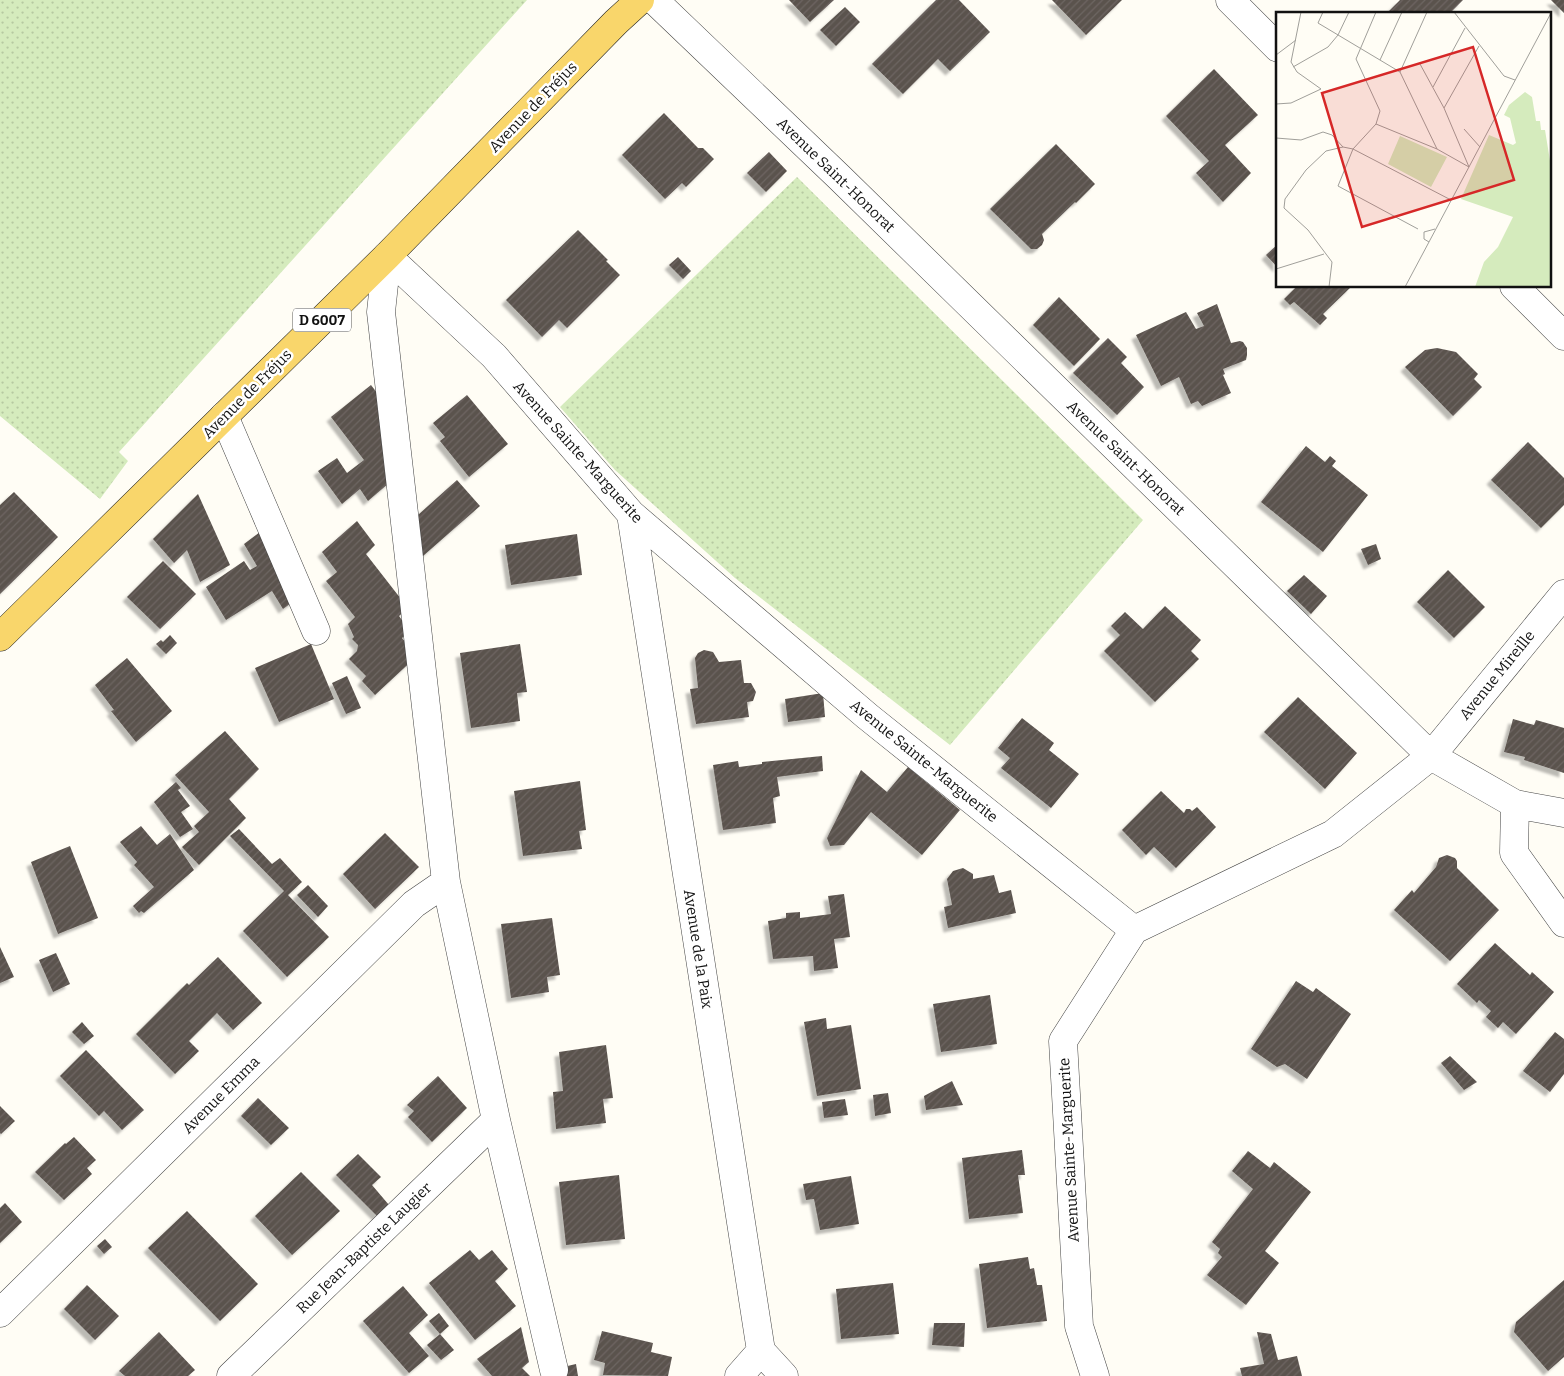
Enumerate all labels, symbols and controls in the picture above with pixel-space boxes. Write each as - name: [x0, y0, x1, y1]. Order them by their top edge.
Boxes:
- inset map: [1276, 12, 1552, 288]
- street label: Avenue de Fréjus: [485, 58, 581, 156]
- street label: Avenue Saint-Honorat: [773, 114, 899, 236]
- road number: D 6007: [293, 308, 351, 332]
- street label: Avenue de Fréjus: [199, 346, 295, 442]
- street label: Avenue Sainte-Marguerite: [510, 377, 646, 527]
- street label: Avenue Saint-Honorat: [1063, 397, 1189, 519]
- street label: Avenue Mireille: [1456, 627, 1538, 723]
- street label: Avenue Sainte-Marguerite: [847, 696, 1001, 826]
- street label: Avenue de la Paix: [680, 888, 716, 1011]
- street label: Avenue Emma: [179, 1053, 263, 1137]
- street label: Avenue Sainte-Marguerite: [1055, 1057, 1083, 1243]
- street label: Rue Jean-Baptiste Laugier: [293, 1178, 436, 1317]

